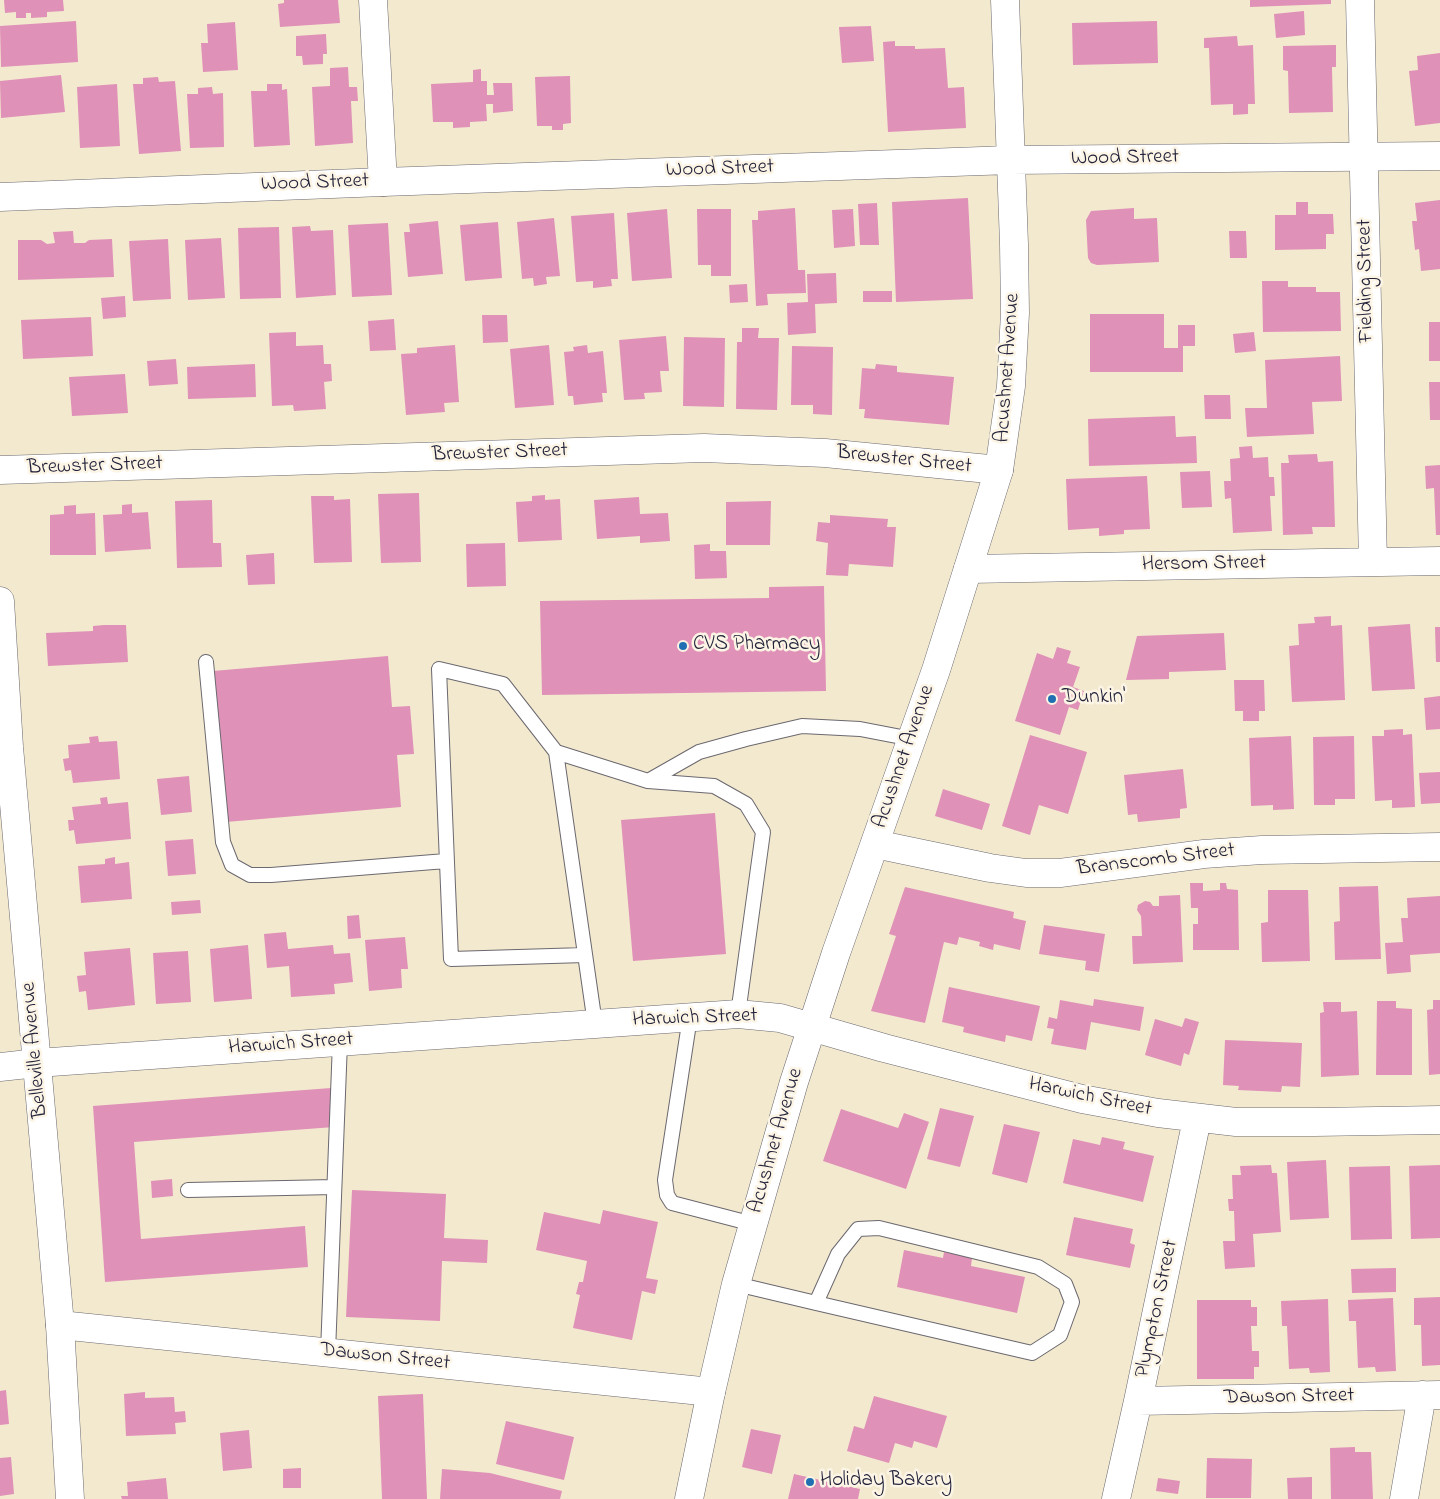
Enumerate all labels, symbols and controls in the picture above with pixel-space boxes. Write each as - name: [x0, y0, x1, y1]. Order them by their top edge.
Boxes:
- street label: Wood Street: [1071, 145, 1179, 173]
- street label: Wood Street: [666, 156, 774, 184]
- street label: Wood Street: [261, 170, 369, 198]
- street label: Fielding Street: [1353, 219, 1381, 343]
- street label: Acushnet Avenue: [991, 292, 1027, 444]
- street label: Brewster Street: [432, 439, 568, 469]
- street label: Brewster Street: [835, 441, 973, 481]
- street label: Brewster Street: [27, 452, 163, 482]
- street label: Hersom Street: [1142, 551, 1266, 579]
- place label: CVS Pharmacy: [693, 633, 820, 659]
- marker: CVS Pharmacy: [677, 640, 689, 652]
- street label: Acushnet Avenue: [869, 682, 941, 832]
- place label: Dunkin': [1062, 686, 1125, 712]
- marker: Dunkin': [1046, 693, 1058, 705]
- street label: Branscomb Street: [1076, 839, 1236, 883]
- street label: Belleville Avenue: [18, 981, 54, 1119]
- street label: Harwich Street: [632, 1004, 758, 1034]
- street label: Harwich Street: [228, 1028, 354, 1062]
- street label: Acushnet Avenue: [744, 1066, 810, 1216]
- street label: Harwich Street: [1026, 1073, 1154, 1123]
- street label: Plympton Street: [1131, 1238, 1185, 1380]
- street label: Dawson Street: [319, 1339, 451, 1377]
- street label: Dawson Street: [1223, 1384, 1355, 1412]
- place label: Holiday Bakery: [820, 1469, 952, 1495]
- marker: Holiday Bakery: [804, 1476, 816, 1488]

